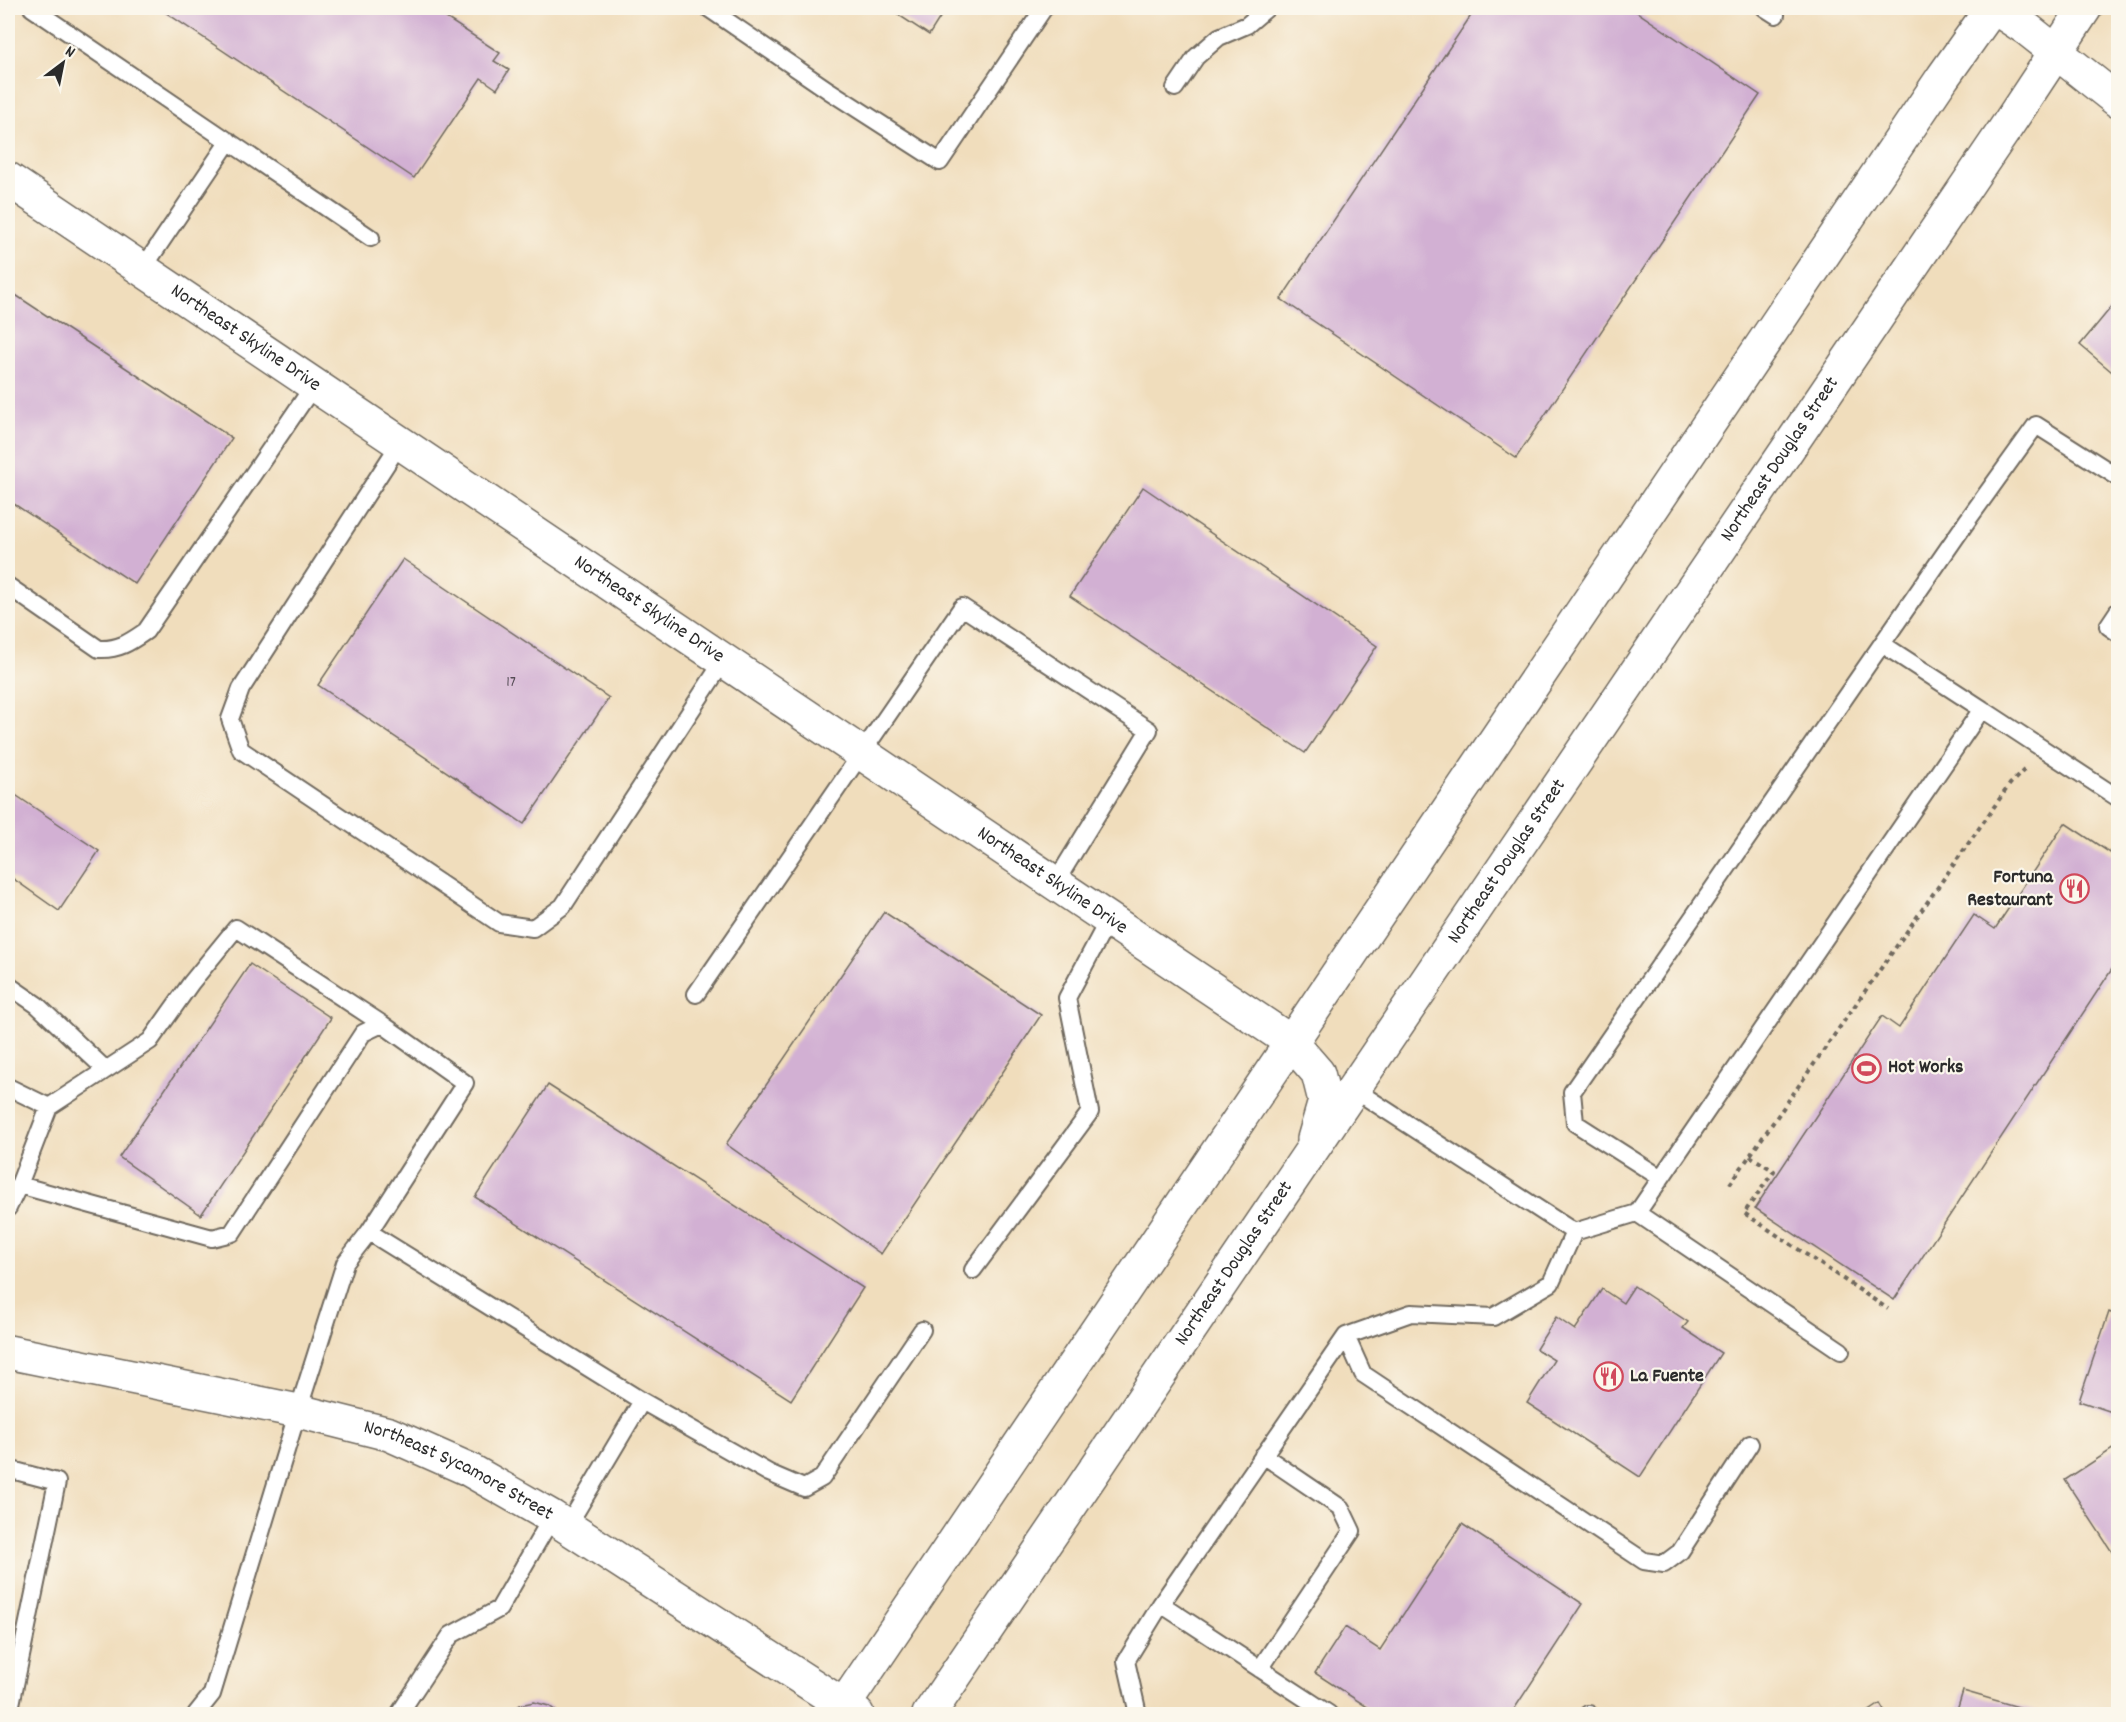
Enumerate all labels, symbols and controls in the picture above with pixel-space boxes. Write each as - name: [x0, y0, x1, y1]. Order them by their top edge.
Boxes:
- north arrow: [33, 33, 93, 93]
- text: N: [60, 41, 79, 64]
- street label: Northeast Skyline Drive: [164, 278, 326, 400]
- street label: Northeast Douglas Street: [1714, 372, 1846, 548]
- street label: Northeast Skyline Drive: [568, 549, 730, 671]
- house number: 17: [506, 671, 516, 694]
- street label: Northeast Douglas Street: [1441, 774, 1574, 950]
- street label: Northeast Skyline Drive: [971, 820, 1133, 942]
- place label: Fortuna Restaurant: [1967, 864, 2054, 915]
- restaurant icon: Fortuna Restaurant: [2058, 873, 2090, 905]
- sports icon: Hot Works: [1851, 1052, 1883, 1084]
- place label: Hot Works: [1888, 1054, 1964, 1082]
- street label: Northeast Douglas Street: [1169, 1176, 1301, 1352]
- restaurant icon: La Fuente: [1593, 1361, 1625, 1393]
- place label: La Fuente: [1630, 1363, 1704, 1391]
- street label: Northeast Sycamore Street: [361, 1414, 558, 1529]

